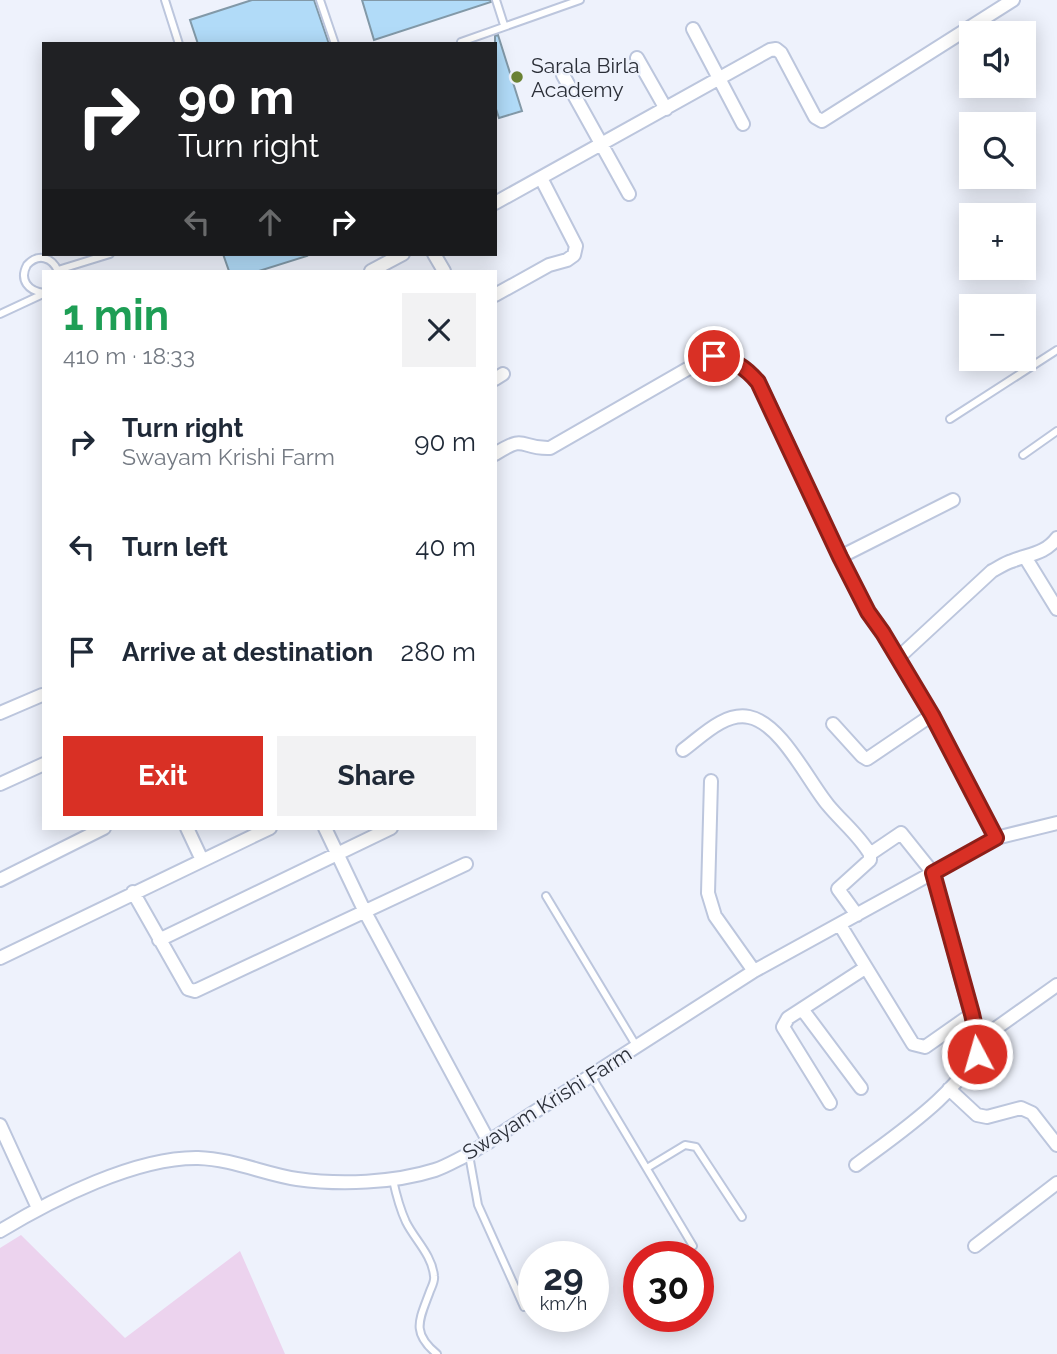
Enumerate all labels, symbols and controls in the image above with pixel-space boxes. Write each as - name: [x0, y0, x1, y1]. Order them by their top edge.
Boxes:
- map controls: [959, 21, 1036, 371]
- button: sound: [959, 21, 1036, 98]
- place label: Sarala Birla Academy: [531, 53, 640, 102]
- text: 90 m: [178, 68, 294, 125]
- marker: Sarala Birla Academy: [509, 69, 525, 85]
- icon: right: [63, 70, 154, 161]
- button: search: [959, 112, 1036, 189]
- text: Turn right: [178, 127, 319, 164]
- icon: left: [178, 203, 216, 241]
- icon: ahead: [251, 203, 289, 241]
- icon: right: [324, 203, 362, 241]
- button: +: [959, 203, 1036, 280]
- text: 1 min: [63, 291, 169, 340]
- button: close: [402, 293, 476, 367]
- button: −: [959, 294, 1036, 371]
- pin: [684, 326, 744, 386]
- icon: arrive: [695, 337, 733, 375]
- text: 410 m · 18:33: [63, 342, 195, 369]
- text: Turn right: [122, 413, 243, 443]
- icon: right: [63, 423, 101, 461]
- text: 90 m: [414, 427, 476, 457]
- text: Swayam Krishi Farm: [122, 443, 335, 470]
- icon: left: [63, 528, 101, 566]
- text: Turn left: [122, 532, 228, 562]
- text: 40 m: [415, 532, 476, 562]
- icon: arrive: [63, 633, 101, 671]
- text: Arrive at destination: [122, 637, 373, 667]
- text: 280 m: [401, 637, 476, 667]
- button: Exit: [63, 736, 263, 816]
- button: Share: [277, 736, 476, 816]
- position arrow: [940, 1017, 1014, 1091]
- street label: Swayam Krishi Farm: [458, 1041, 636, 1165]
- speed limit sign: 30: [623, 1241, 714, 1332]
- text: 29: [543, 1257, 584, 1298]
- text: km/h: [540, 1293, 587, 1314]

